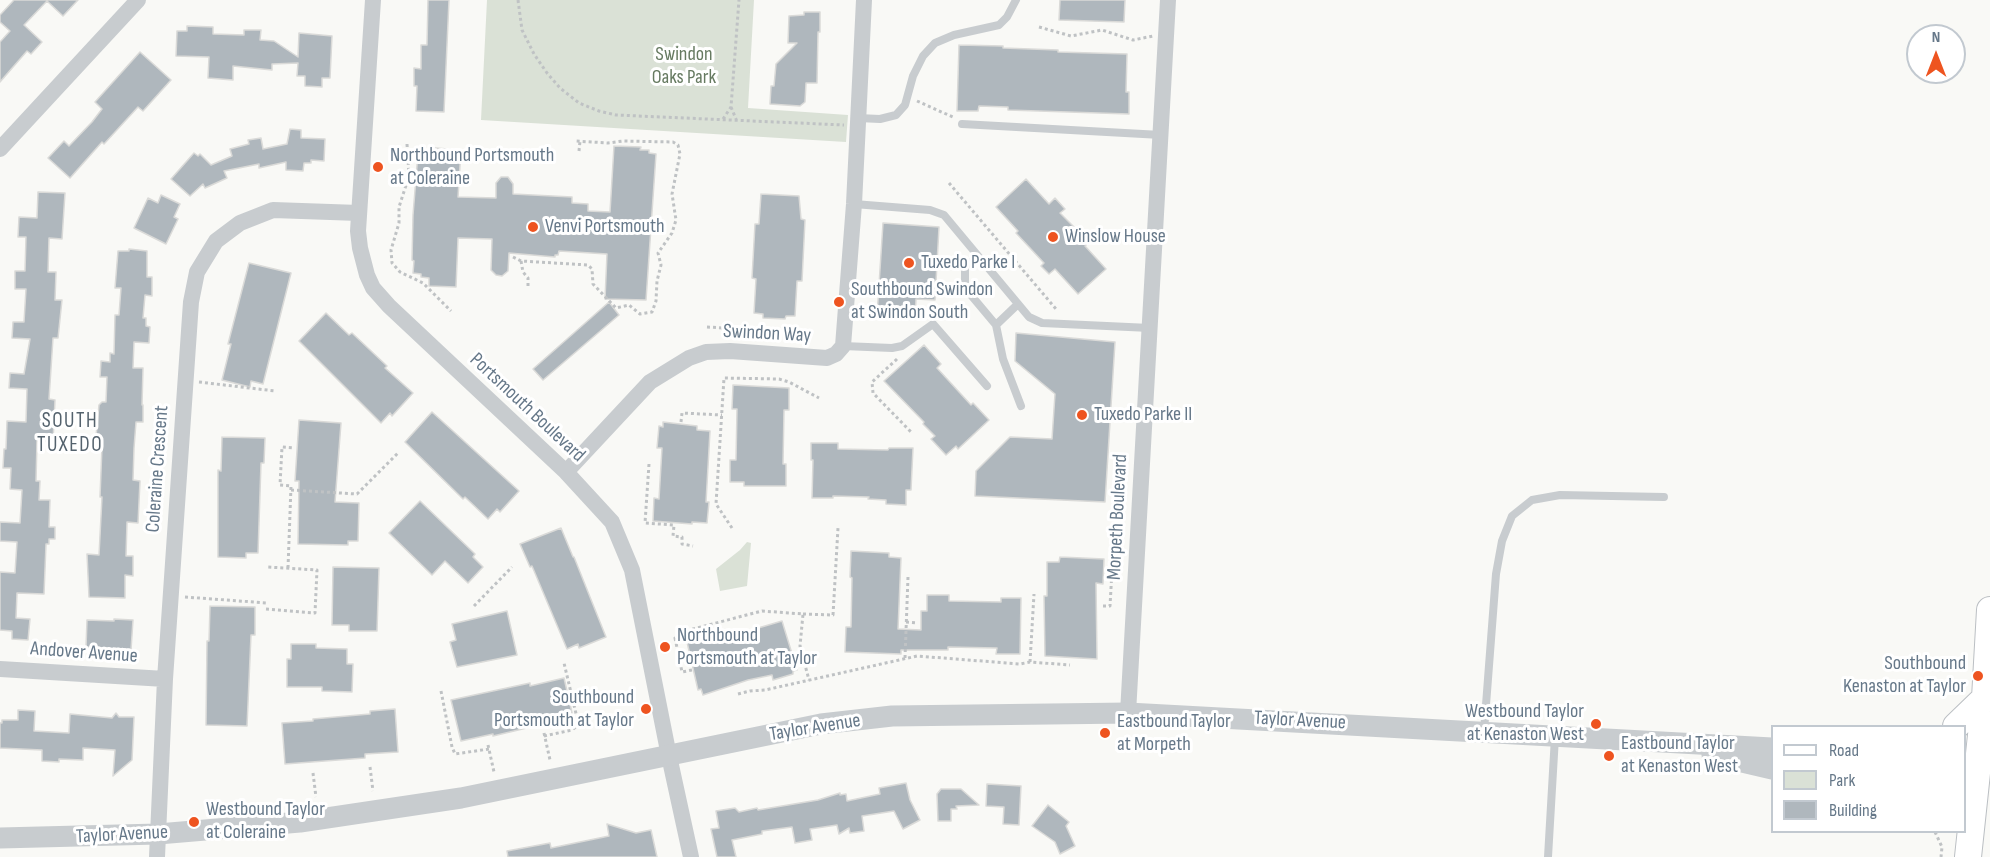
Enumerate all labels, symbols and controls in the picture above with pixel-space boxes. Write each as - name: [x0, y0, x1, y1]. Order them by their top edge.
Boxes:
- north arrow: [1906, 24, 1966, 84]
- text: N: [1932, 28, 1940, 47]
- park label: Swindon Oaks Park: [652, 43, 716, 90]
- place label: Northbound Portsmouth at Coleraine: [390, 144, 554, 191]
- marker: Northbound Portsmouth at Coleraine: [371, 160, 385, 174]
- place label: Venvi Portsmouth: [545, 215, 665, 239]
- marker: Venvi Portsmouth: [526, 220, 540, 234]
- place label: Winslow House: [1065, 225, 1166, 249]
- marker: Winslow House: [1046, 230, 1060, 244]
- place label: Tuxedo Parke I: [921, 251, 1015, 275]
- marker: Tuxedo Parke I: [902, 256, 916, 270]
- place label: Southbound Swindon at Swindon South: [851, 278, 993, 325]
- marker: Southbound Swindon at Swindon South: [832, 295, 846, 309]
- street label: Swindon Way: [722, 320, 812, 348]
- street label: Portsmouth Boulevard: [464, 348, 590, 468]
- place label: Tuxedo Parke II: [1094, 403, 1192, 427]
- street label: Coleraine Crescent: [142, 405, 174, 533]
- marker: Tuxedo Parke II: [1075, 408, 1089, 422]
- district label: SOUTH TUXEDO: [37, 409, 103, 459]
- street label: Morpeth Boulevard: [1103, 453, 1133, 581]
- place label: Northbound Portsmouth at Taylor: [677, 624, 817, 671]
- street label: Andover Avenue: [30, 637, 138, 669]
- marker: Northbound Portsmouth at Taylor: [658, 640, 672, 654]
- place label: Southbound Kenaston at Taylor: [1843, 652, 1966, 699]
- marker: Southbound Kenaston at Taylor: [1971, 669, 1985, 683]
- place label: Southbound Portsmouth at Taylor: [494, 686, 634, 733]
- place label: Westbound Taylor at Kenaston West: [1465, 700, 1584, 747]
- marker: Southbound Portsmouth at Taylor: [639, 702, 653, 716]
- street label: Taylor Avenue: [1253, 707, 1347, 735]
- street label: Taylor Avenue: [768, 709, 862, 747]
- place label: Eastbound Taylor at Morpeth: [1117, 710, 1231, 757]
- marker: Westbound Taylor at Kenaston West: [1589, 717, 1603, 731]
- legend: [1771, 725, 1966, 833]
- marker: Eastbound Taylor at Morpeth: [1098, 726, 1112, 740]
- place label: Eastbound Taylor at Kenaston West: [1621, 732, 1738, 779]
- text: Road: [1829, 740, 1859, 761]
- marker: Eastbound Taylor at Kenaston West: [1602, 749, 1616, 763]
- text: Park: [1829, 770, 1855, 791]
- place label: Westbound Taylor at Coleraine: [206, 798, 325, 845]
- text: Building: [1829, 800, 1877, 821]
- marker: Westbound Taylor at Coleraine: [187, 815, 201, 829]
- street label: Taylor Avenue: [75, 821, 169, 849]

